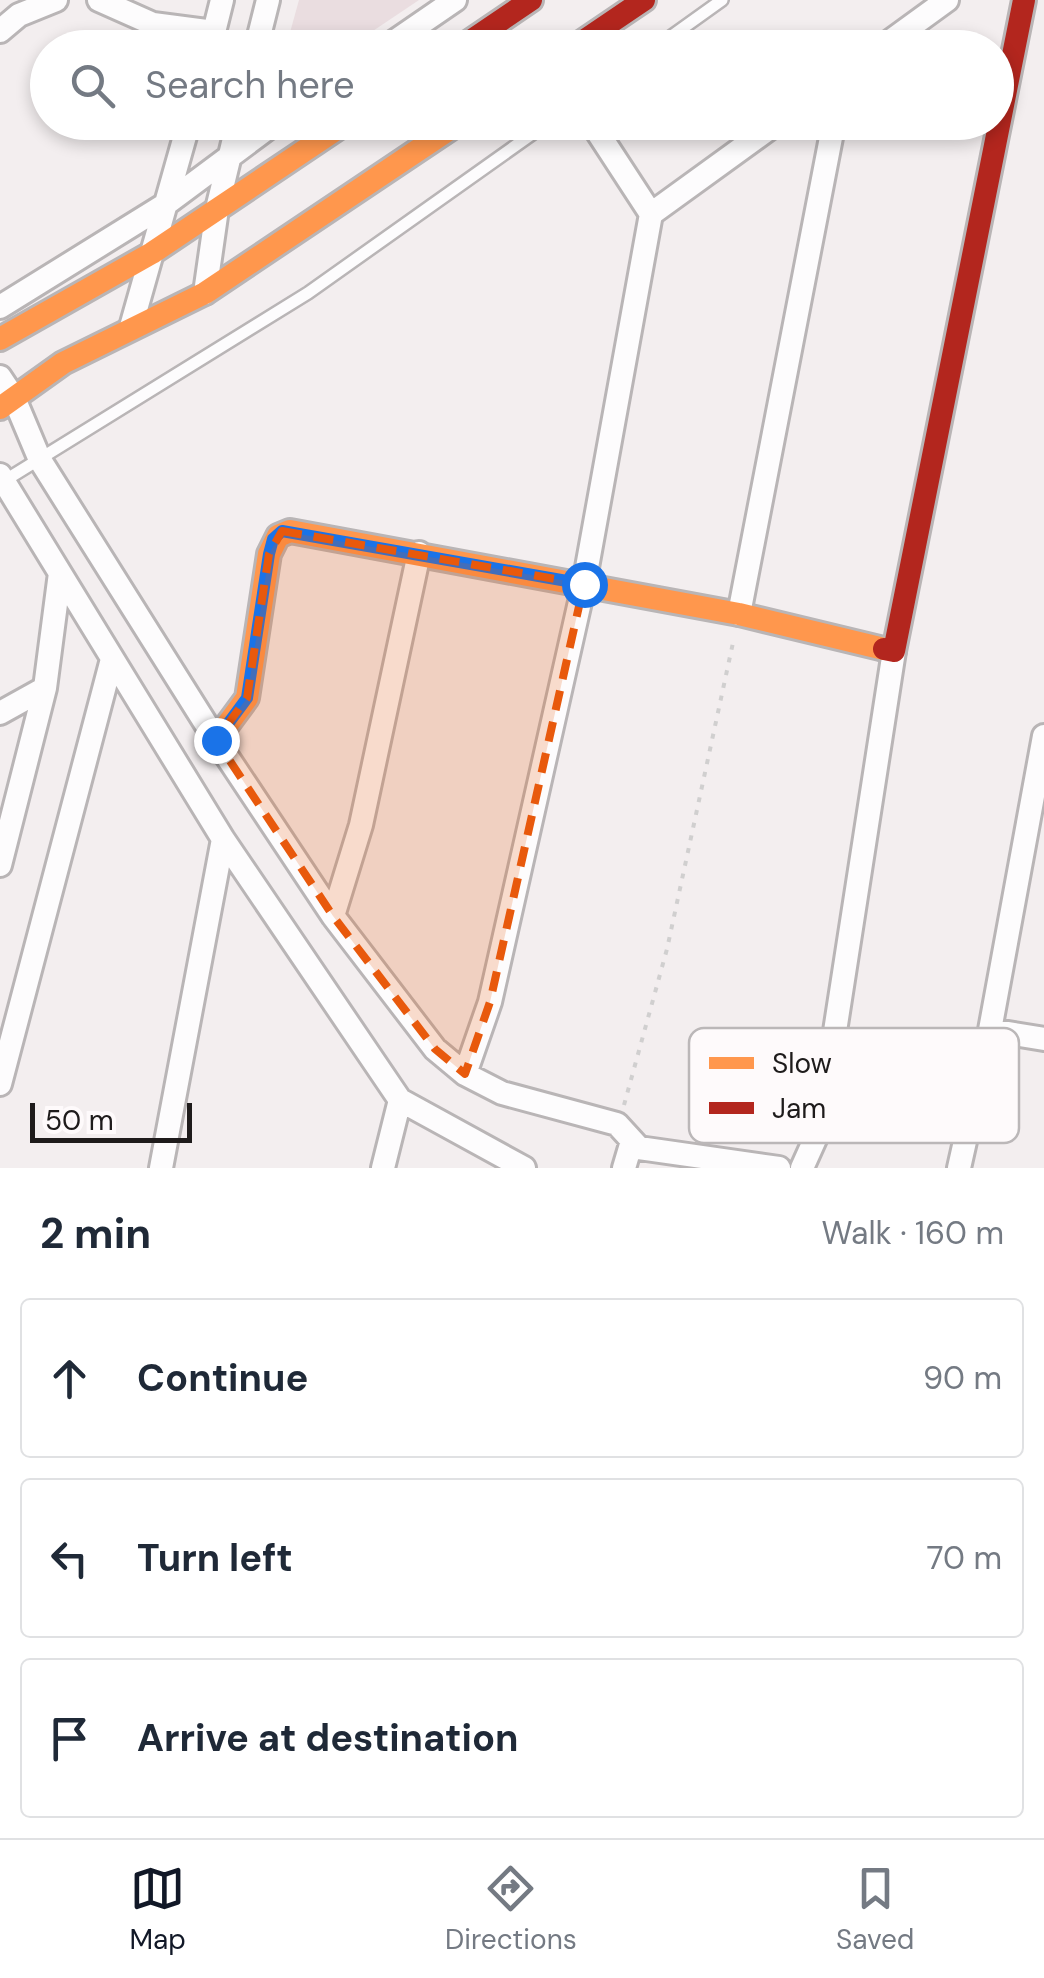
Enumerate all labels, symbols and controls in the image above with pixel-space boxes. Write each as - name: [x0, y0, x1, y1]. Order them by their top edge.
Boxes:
- search box: [30, 30, 1014, 140]
- icon: search: [65, 58, 120, 113]
- text: Search here: [145, 60, 355, 110]
- route start: [562, 562, 608, 608]
- route end: [194, 718, 240, 764]
- legend: [689, 1028, 1019, 1143]
- text: Slow: [772, 1045, 832, 1082]
- text: Jam: [772, 1090, 826, 1127]
- scale bar: [30, 1098, 192, 1142]
- text: 50 m: [45, 1102, 114, 1139]
- text: 2 min: [40, 1206, 151, 1261]
- text: Walk · 160 m: [822, 1212, 1004, 1254]
- icon: ahead: [42, 1351, 97, 1406]
- text: Continue: [137, 1353, 308, 1403]
- text: 90 m: [923, 1357, 1002, 1399]
- icon: left: [42, 1531, 97, 1586]
- text: Turn left: [137, 1533, 293, 1583]
- text: 70 m: [926, 1537, 1002, 1579]
- icon: arrive: [42, 1711, 97, 1766]
- text: Arrive at destination: [137, 1713, 519, 1763]
- tab: Map: [130, 1861, 186, 1958]
- tab: Directions: [445, 1861, 577, 1958]
- tab: Saved: [836, 1861, 914, 1958]

